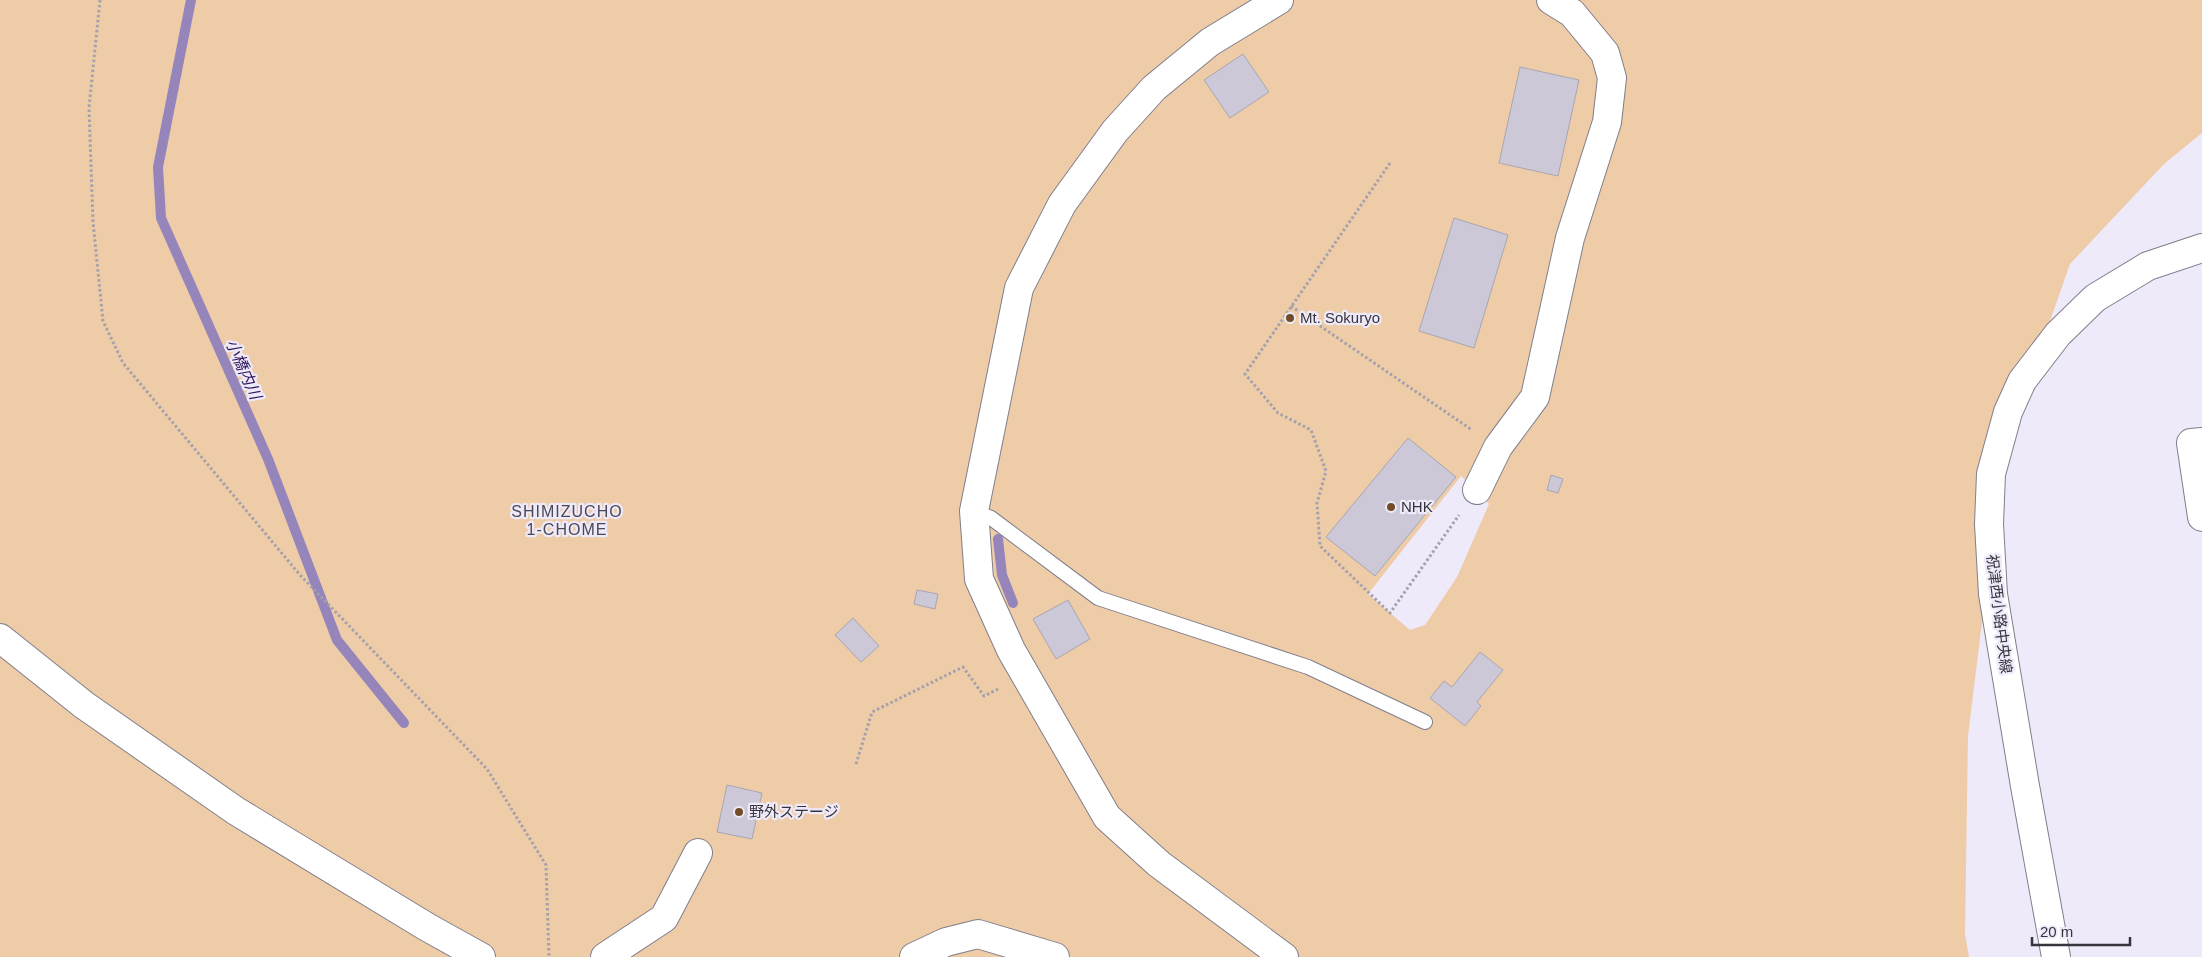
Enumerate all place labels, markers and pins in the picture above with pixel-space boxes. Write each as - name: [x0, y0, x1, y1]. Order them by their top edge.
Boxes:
- place label: Mt. Sokuryo: [1300, 309, 1380, 326]
- marker: Mt. Sokuryo: [1284, 312, 1296, 324]
- place label: NHK: [1401, 498, 1433, 515]
- marker: NHK: [1385, 501, 1397, 513]
- place label: 野外ステージ: [749, 803, 839, 820]
- marker: 野外ステージ: [733, 806, 745, 818]

